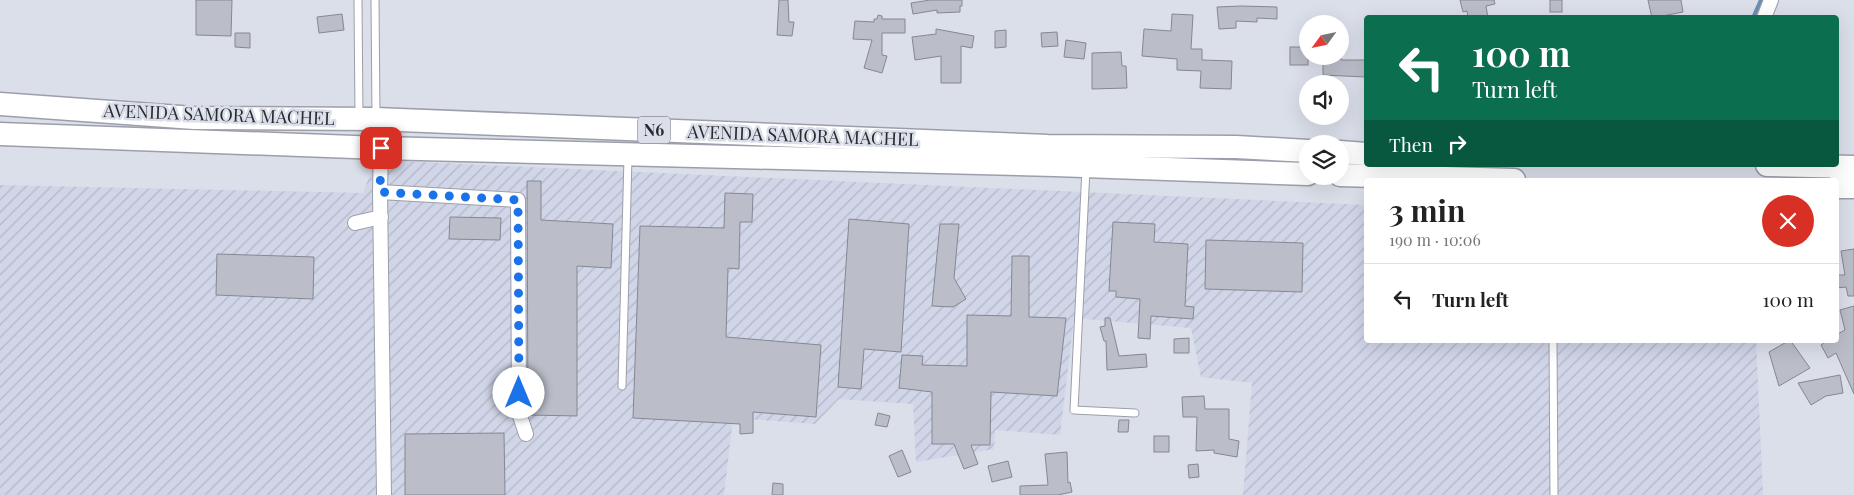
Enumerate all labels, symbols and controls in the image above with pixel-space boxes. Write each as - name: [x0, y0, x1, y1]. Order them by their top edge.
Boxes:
- north arrow: [1299, 15, 1349, 65]
- map controls: [1299, 15, 1349, 185]
- text: 100 m: [1472, 29, 1570, 76]
- icon: left: [1389, 35, 1454, 100]
- text: Turn left: [1472, 74, 1557, 104]
- button: sound: [1299, 75, 1349, 125]
- street label: AVENIDA SAMORA MACHEL: [102, 98, 335, 130]
- road number: N6: [638, 116, 670, 144]
- street label: AVENIDA SAMORA MACHEL: [686, 119, 919, 151]
- pin: [360, 127, 402, 169]
- icon: right: [1443, 130, 1471, 158]
- text: Then: [1389, 131, 1433, 157]
- icon: arrive: [367, 134, 395, 162]
- button: layers: [1299, 135, 1349, 185]
- text: 3 min: [1389, 190, 1465, 230]
- button: close: [1762, 195, 1814, 247]
- text: 190 m · 10:06: [1389, 229, 1481, 250]
- icon: left: [1389, 285, 1417, 313]
- text: Turn left: [1432, 286, 1509, 312]
- text: 100 m: [1763, 286, 1814, 312]
- position arrow: [492, 366, 544, 418]

